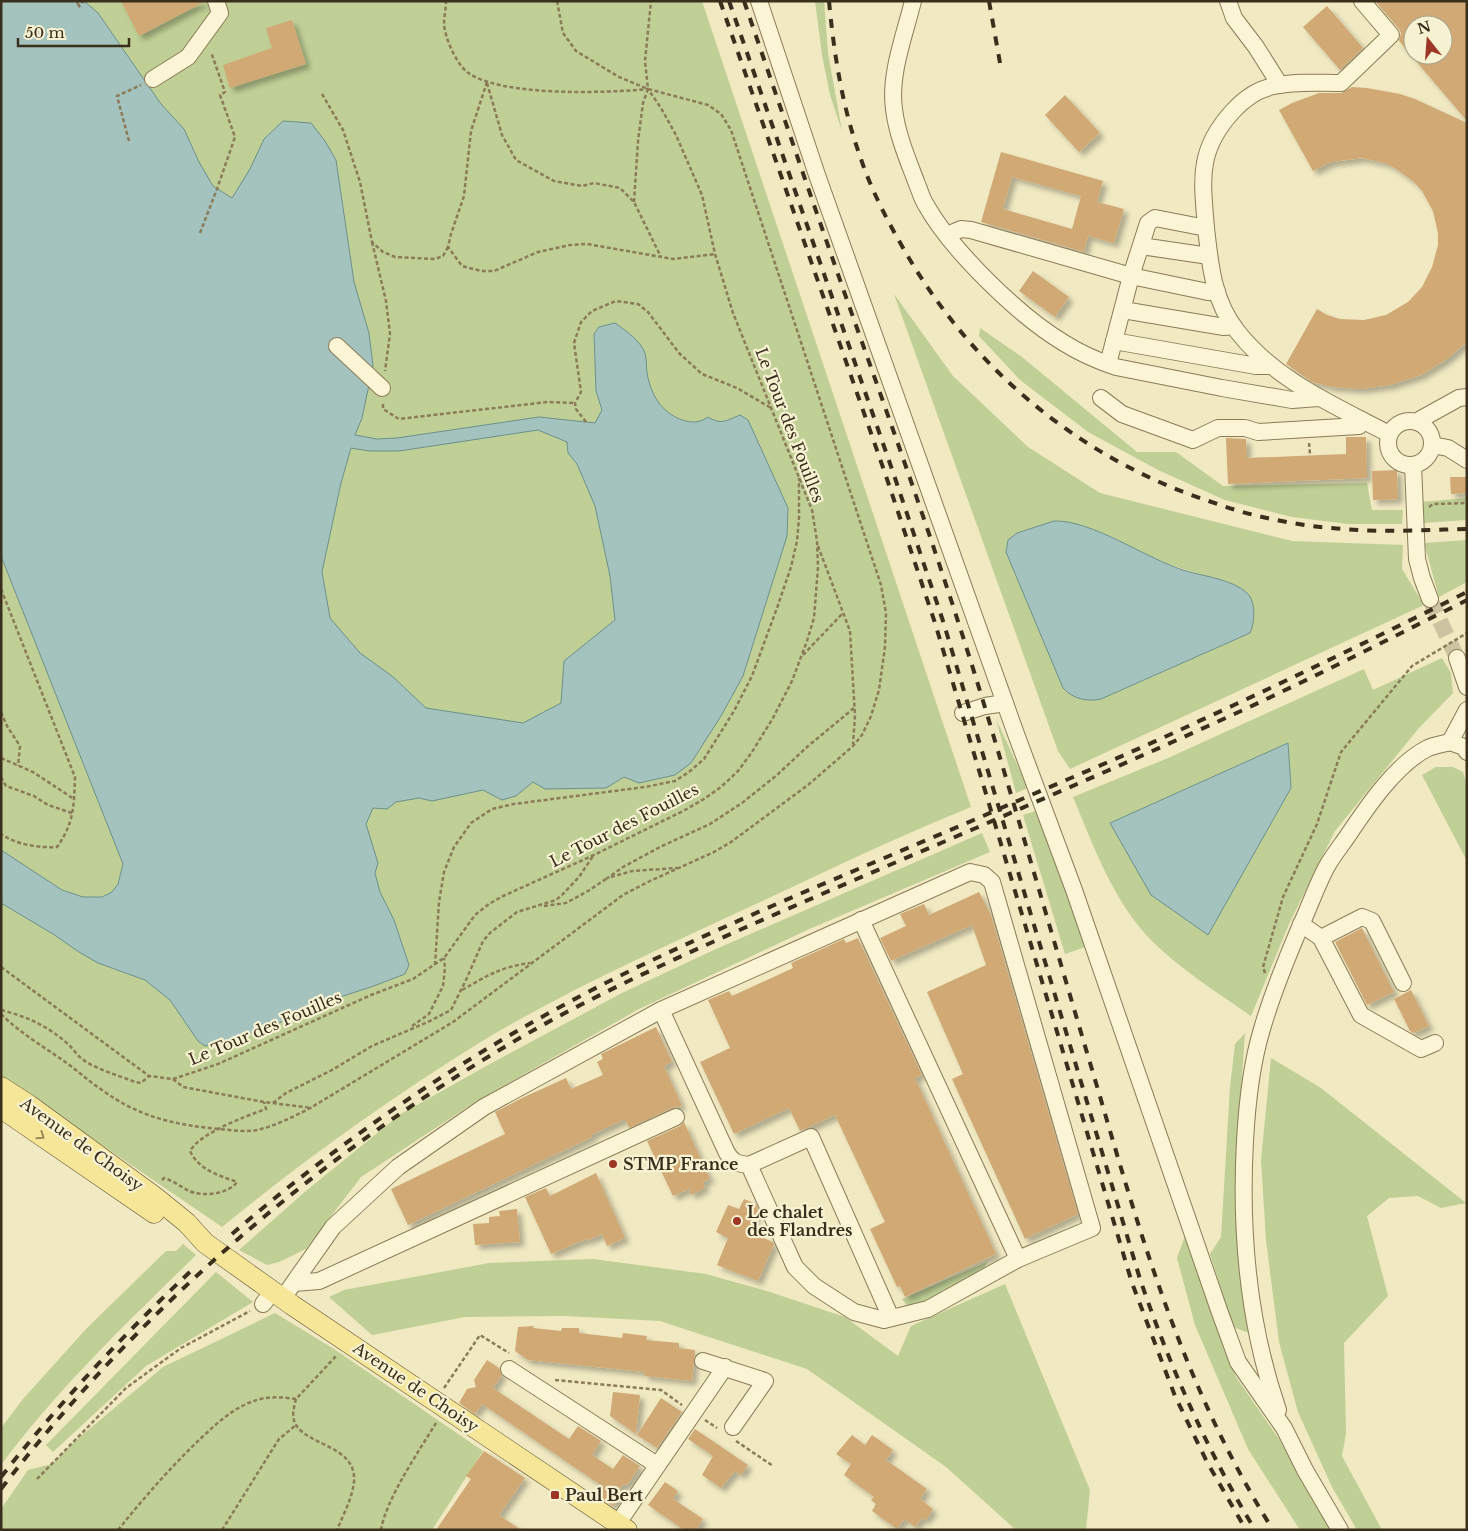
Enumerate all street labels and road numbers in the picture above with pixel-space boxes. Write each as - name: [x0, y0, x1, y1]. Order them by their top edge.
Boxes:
- street label: Le Tour des Fouilles: [751, 345, 829, 505]
- street label: Le Tour des Fouilles: [546, 779, 702, 871]
- street label: Le Tour des Fouilles: [185, 987, 345, 1069]
- street label: Avenue de Choisy: [16, 1092, 148, 1196]
- street label: Avenue de Choisy: [349, 1337, 483, 1437]

